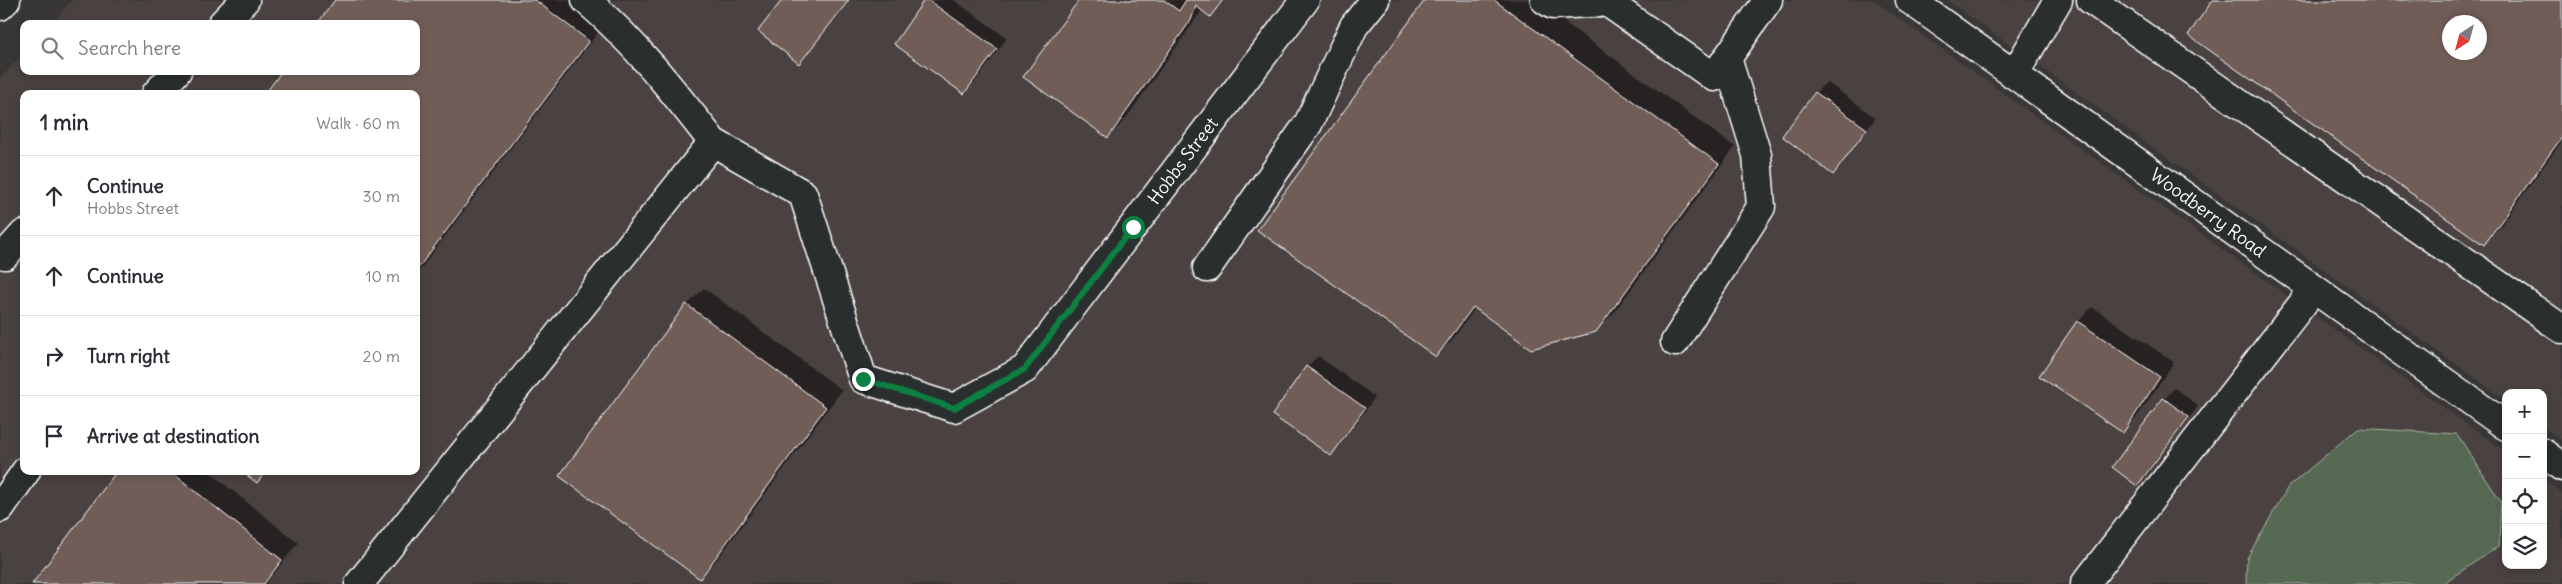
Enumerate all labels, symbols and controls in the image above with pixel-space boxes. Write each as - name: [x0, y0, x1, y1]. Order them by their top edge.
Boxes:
- north arrow: [2442, 15, 2487, 60]
- search box: [20, 20, 420, 75]
- icon: search: [38, 34, 66, 62]
- text: Search here: [78, 36, 181, 60]
- text: 1 min: [40, 109, 89, 136]
- street label: Hobbs Street: [1142, 112, 1223, 209]
- text: Walk · 60 m: [316, 113, 400, 133]
- street label: Woodberry Road: [2146, 163, 2271, 263]
- text: Continue: [87, 174, 164, 198]
- icon: ahead: [40, 182, 68, 210]
- text: 30 m: [363, 186, 400, 206]
- text: Hobbs Street: [87, 198, 179, 218]
- route start: [1122, 216, 1145, 239]
- icon: ahead: [40, 262, 68, 290]
- text: Continue: [87, 264, 164, 288]
- text: 10 m: [365, 266, 400, 286]
- icon: right: [40, 342, 68, 370]
- text: Turn right: [87, 344, 170, 368]
- text: 20 m: [363, 346, 400, 366]
- route end: [852, 368, 875, 391]
- map controls: [2502, 389, 2547, 569]
- button: +: [2502, 389, 2547, 434]
- icon: arrive: [40, 422, 68, 450]
- text: Arrive at destination: [87, 424, 260, 448]
- button: −: [2502, 434, 2547, 479]
- button: locate: [2502, 479, 2547, 524]
- button: layers: [2502, 524, 2547, 569]

